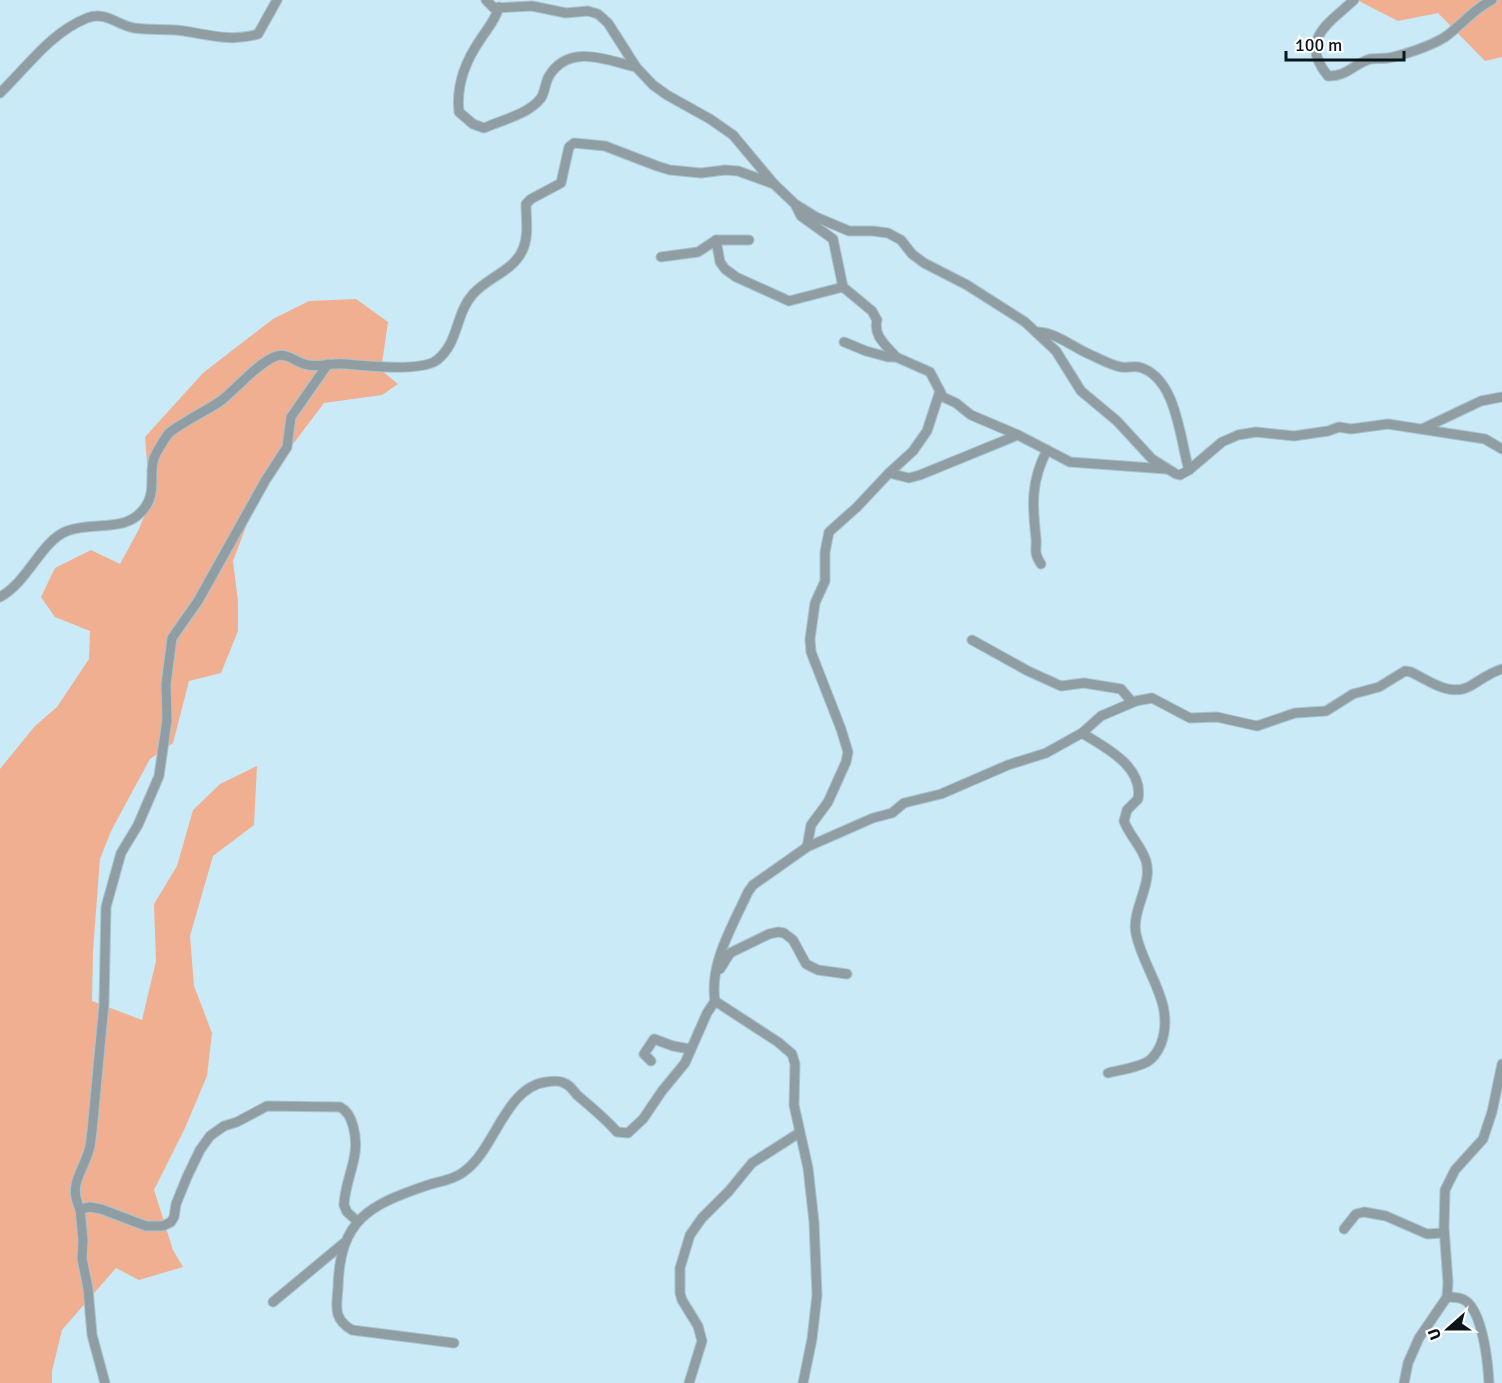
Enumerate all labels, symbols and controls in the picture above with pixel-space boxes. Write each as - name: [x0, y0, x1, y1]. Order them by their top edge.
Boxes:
- scale bar: [1286, 24, 1404, 62]
- text: 100 m: [1295, 34, 1342, 56]
- north arrow: [1418, 1299, 1478, 1359]
- text: U: [1424, 1325, 1446, 1343]

